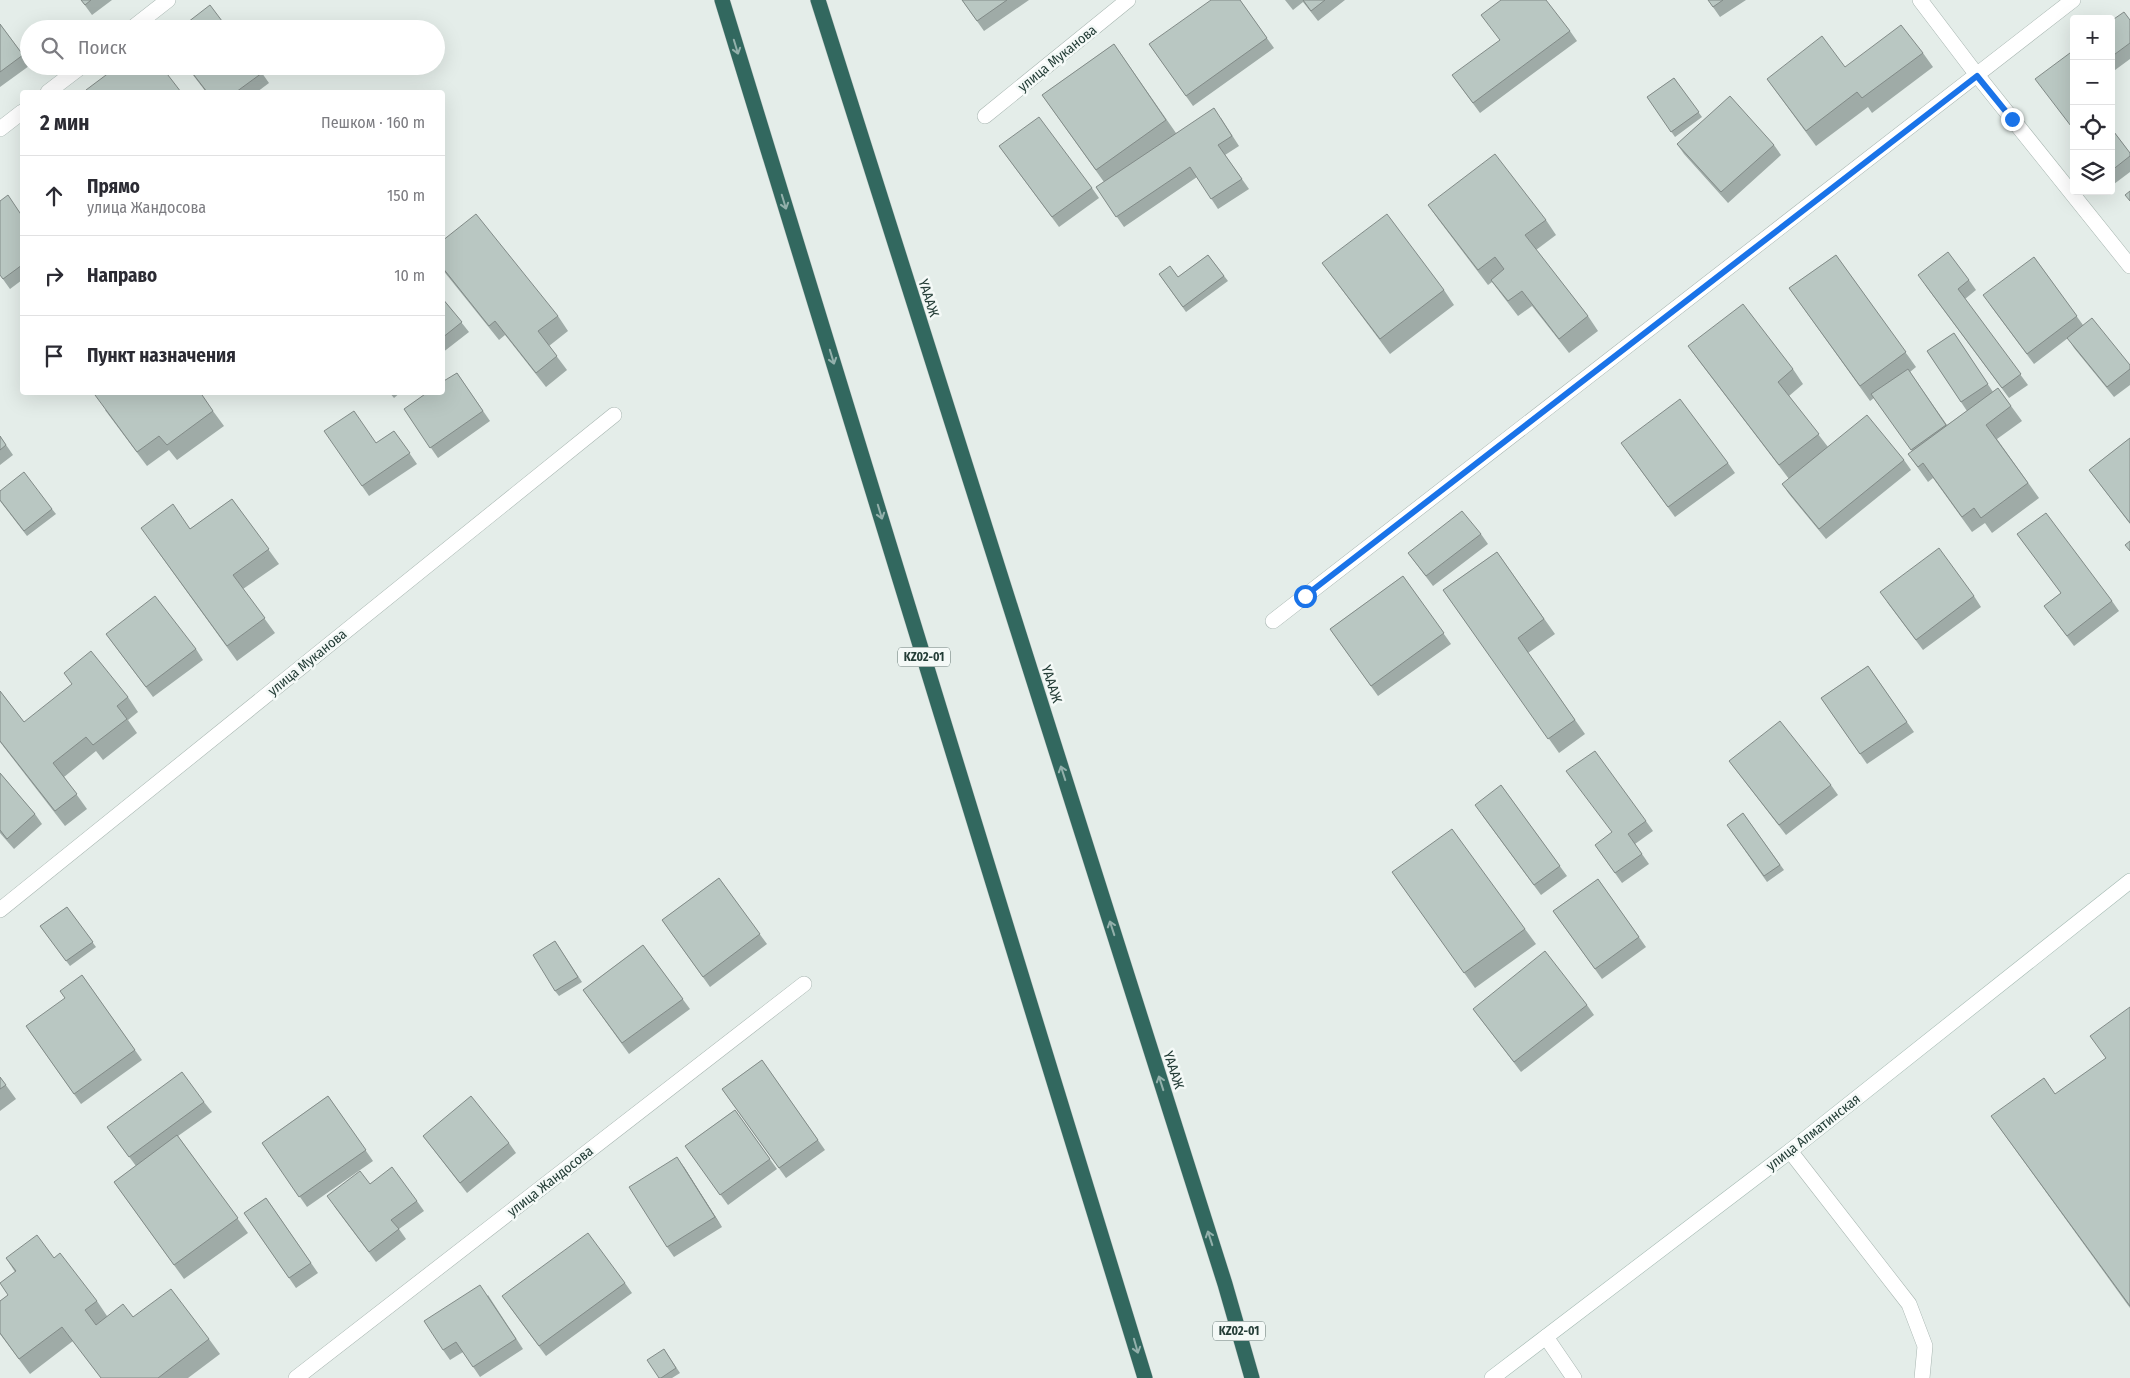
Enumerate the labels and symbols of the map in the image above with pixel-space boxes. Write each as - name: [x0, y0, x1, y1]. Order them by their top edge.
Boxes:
- street label: улица Муканова: [1015, 21, 1100, 95]
- one-way arrow: [732, 38, 741, 54]
- route end: [2001, 108, 2024, 131]
- one-way arrow: [780, 193, 789, 209]
- street label: ҮАААЖ: [914, 277, 943, 320]
- one-way arrow: [827, 349, 837, 365]
- one-way arrow: [875, 504, 885, 520]
- route start: [1294, 585, 1317, 608]
- street label: улица Муканова: [265, 625, 350, 699]
- road number: KZ02-01: [898, 648, 950, 666]
- street label: ҮАААЖ: [1037, 663, 1066, 706]
- one-way arrow: [1058, 766, 1067, 781]
- one-way arrow: [1107, 920, 1116, 936]
- street label: ҮАААЖ: [1159, 1049, 1188, 1092]
- one-way arrow: [1156, 1075, 1166, 1091]
- street label: улица Алматинская: [1763, 1090, 1864, 1174]
- street label: улица Жандосова: [504, 1143, 597, 1220]
- one-way arrow: [1205, 1230, 1215, 1246]
- road number: KZ02-01: [1213, 1322, 1265, 1340]
- one-way arrow: [1132, 1337, 1141, 1353]

